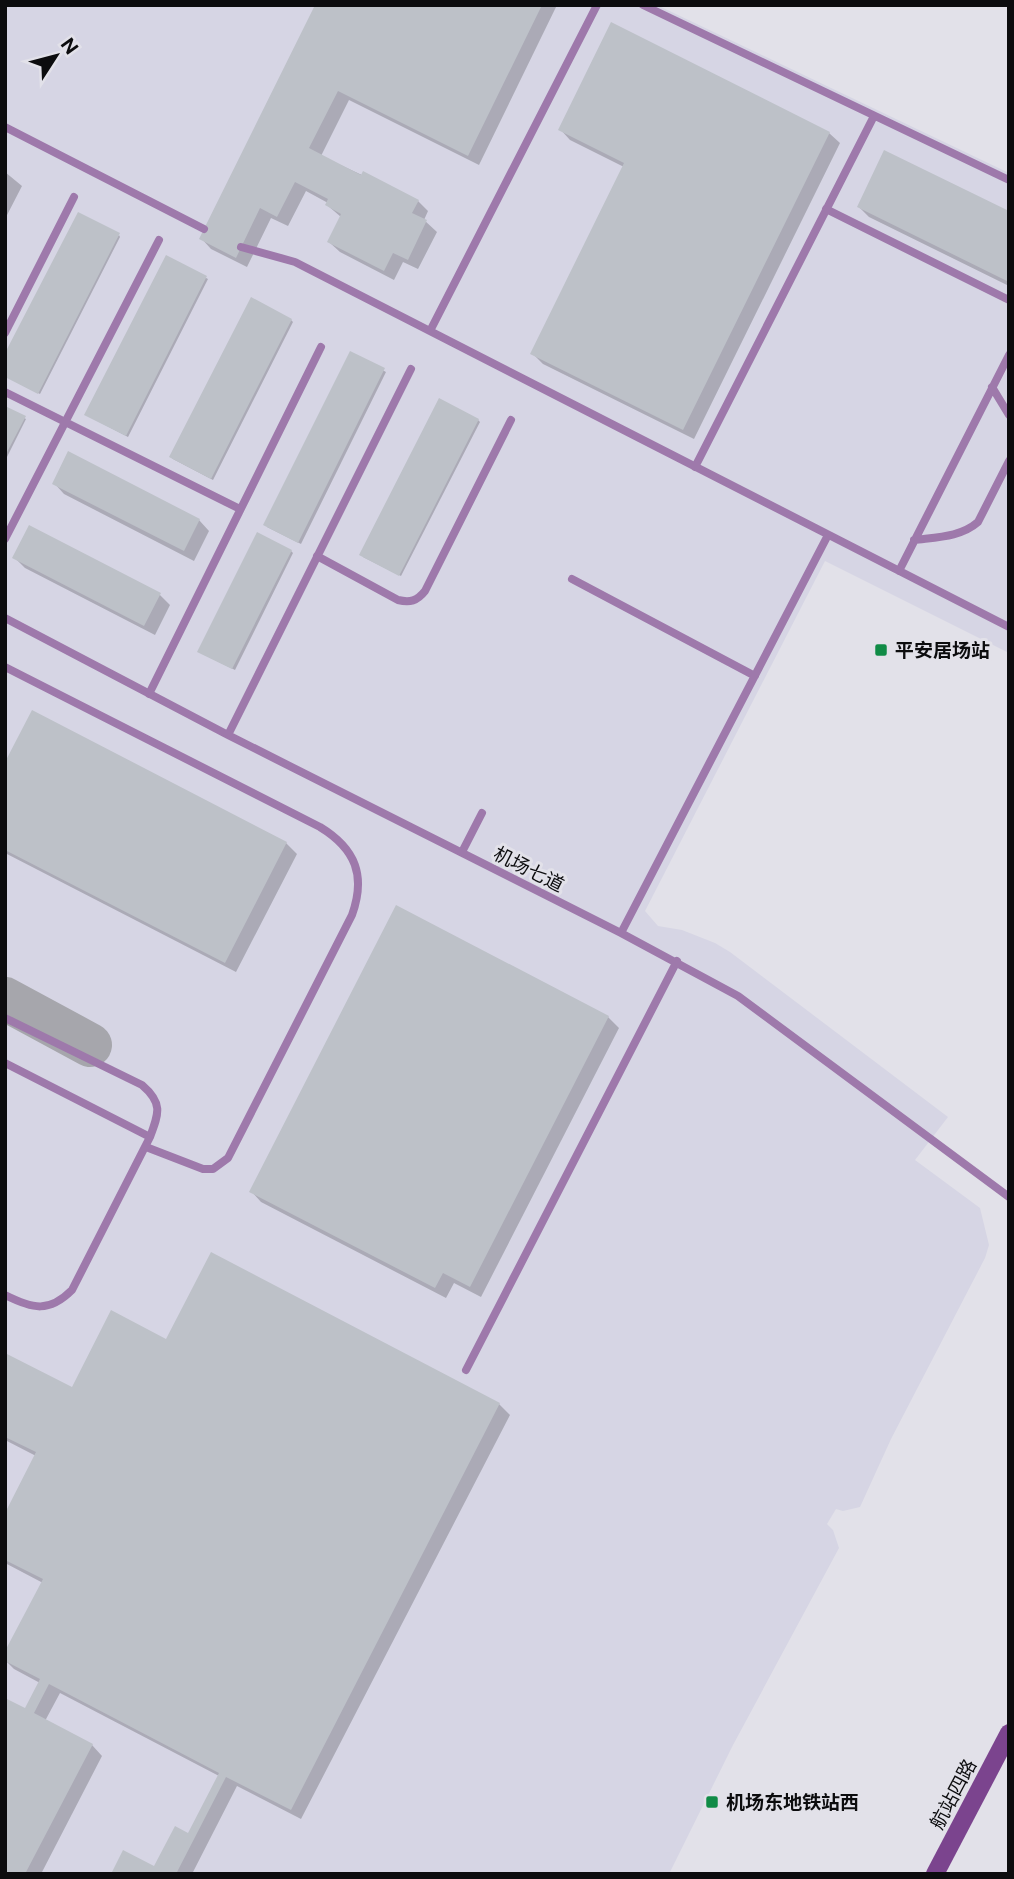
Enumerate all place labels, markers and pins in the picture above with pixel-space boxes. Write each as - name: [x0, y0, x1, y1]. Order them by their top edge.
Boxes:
- place label: 平安居场站: [895, 639, 990, 661]
- marker: 平安居场站: [873, 642, 889, 658]
- place label: 机场东地铁站西: [726, 1791, 859, 1813]
- marker: 机场东地铁站西: [704, 1794, 720, 1810]

